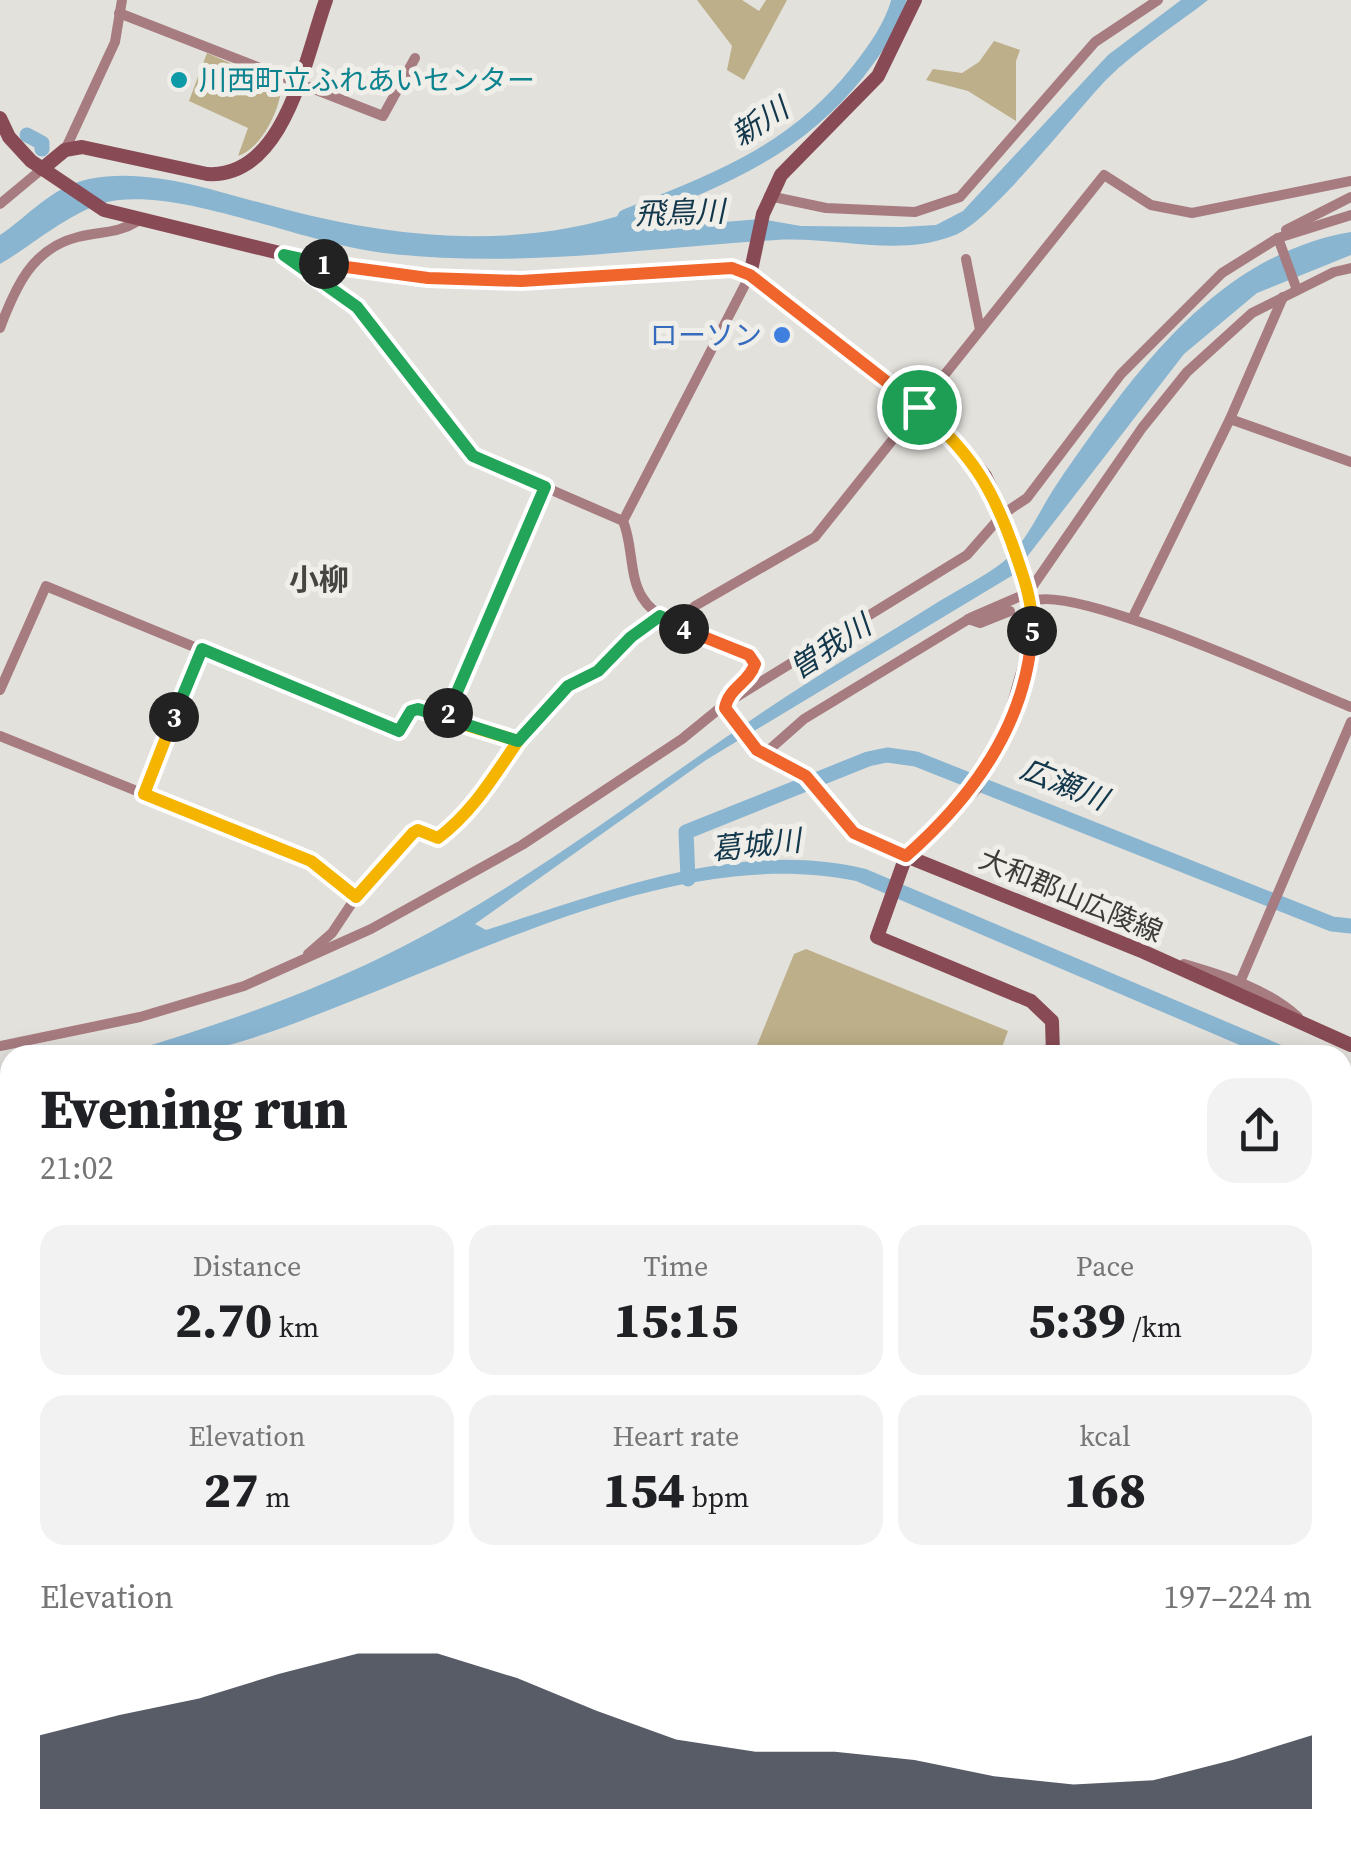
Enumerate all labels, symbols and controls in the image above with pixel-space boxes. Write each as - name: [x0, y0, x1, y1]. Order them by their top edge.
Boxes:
- place label: 川西町立ふれあいセンター: [199, 61, 535, 99]
- marker: 川西町立ふれあいセンター: [168, 69, 190, 91]
- water label: 新川: [723, 86, 799, 155]
- water label: 飛鳥川: [634, 190, 729, 235]
- pin: 1: [299, 239, 349, 289]
- text: 1: [316, 245, 332, 283]
- place label: ローソン: [650, 316, 762, 354]
- marker: ローソン: [771, 324, 793, 346]
- pin: [877, 365, 962, 450]
- icon: arrive: [892, 380, 947, 435]
- district label: 小柳: [289, 559, 349, 600]
- water label: 曽我川: [781, 603, 881, 688]
- pin: 4: [659, 604, 709, 654]
- pin: 5: [1007, 606, 1057, 656]
- text: 4: [676, 610, 692, 648]
- text: 5: [1024, 612, 1040, 650]
- pin: 2: [423, 688, 473, 738]
- pin: 3: [149, 692, 199, 742]
- text: 2: [440, 694, 456, 732]
- text: 3: [166, 698, 182, 736]
- water label: 広瀬川: [1015, 748, 1116, 821]
- water label: 葛城川: [709, 819, 806, 870]
- street label: 大和郡山広陵線: [973, 839, 1169, 951]
- text: Evening run: [40, 1071, 348, 1146]
- button: share: [1207, 1078, 1312, 1183]
- text: 21:02: [40, 1146, 114, 1190]
- text: Distance: [193, 1247, 301, 1285]
- text: Time: [644, 1247, 708, 1285]
- text: Pace: [1076, 1247, 1134, 1285]
- text: 2.70: [175, 1285, 272, 1354]
- text: 15:15: [613, 1285, 739, 1354]
- text: 5:39: [1028, 1285, 1126, 1354]
- text: km: [272, 1308, 319, 1346]
- text: /km: [1126, 1308, 1182, 1346]
- text: Elevation: [189, 1417, 305, 1455]
- text: Heart rate: [613, 1417, 739, 1455]
- text: kcal: [1079, 1417, 1131, 1455]
- text: 27: [204, 1455, 259, 1524]
- text: 154: [603, 1455, 685, 1524]
- text: 168: [1064, 1455, 1146, 1524]
- text: m: [259, 1478, 290, 1516]
- text: bpm: [685, 1478, 749, 1516]
- text: Elevation: [40, 1575, 174, 1619]
- text: 197–224 m: [1163, 1575, 1312, 1619]

